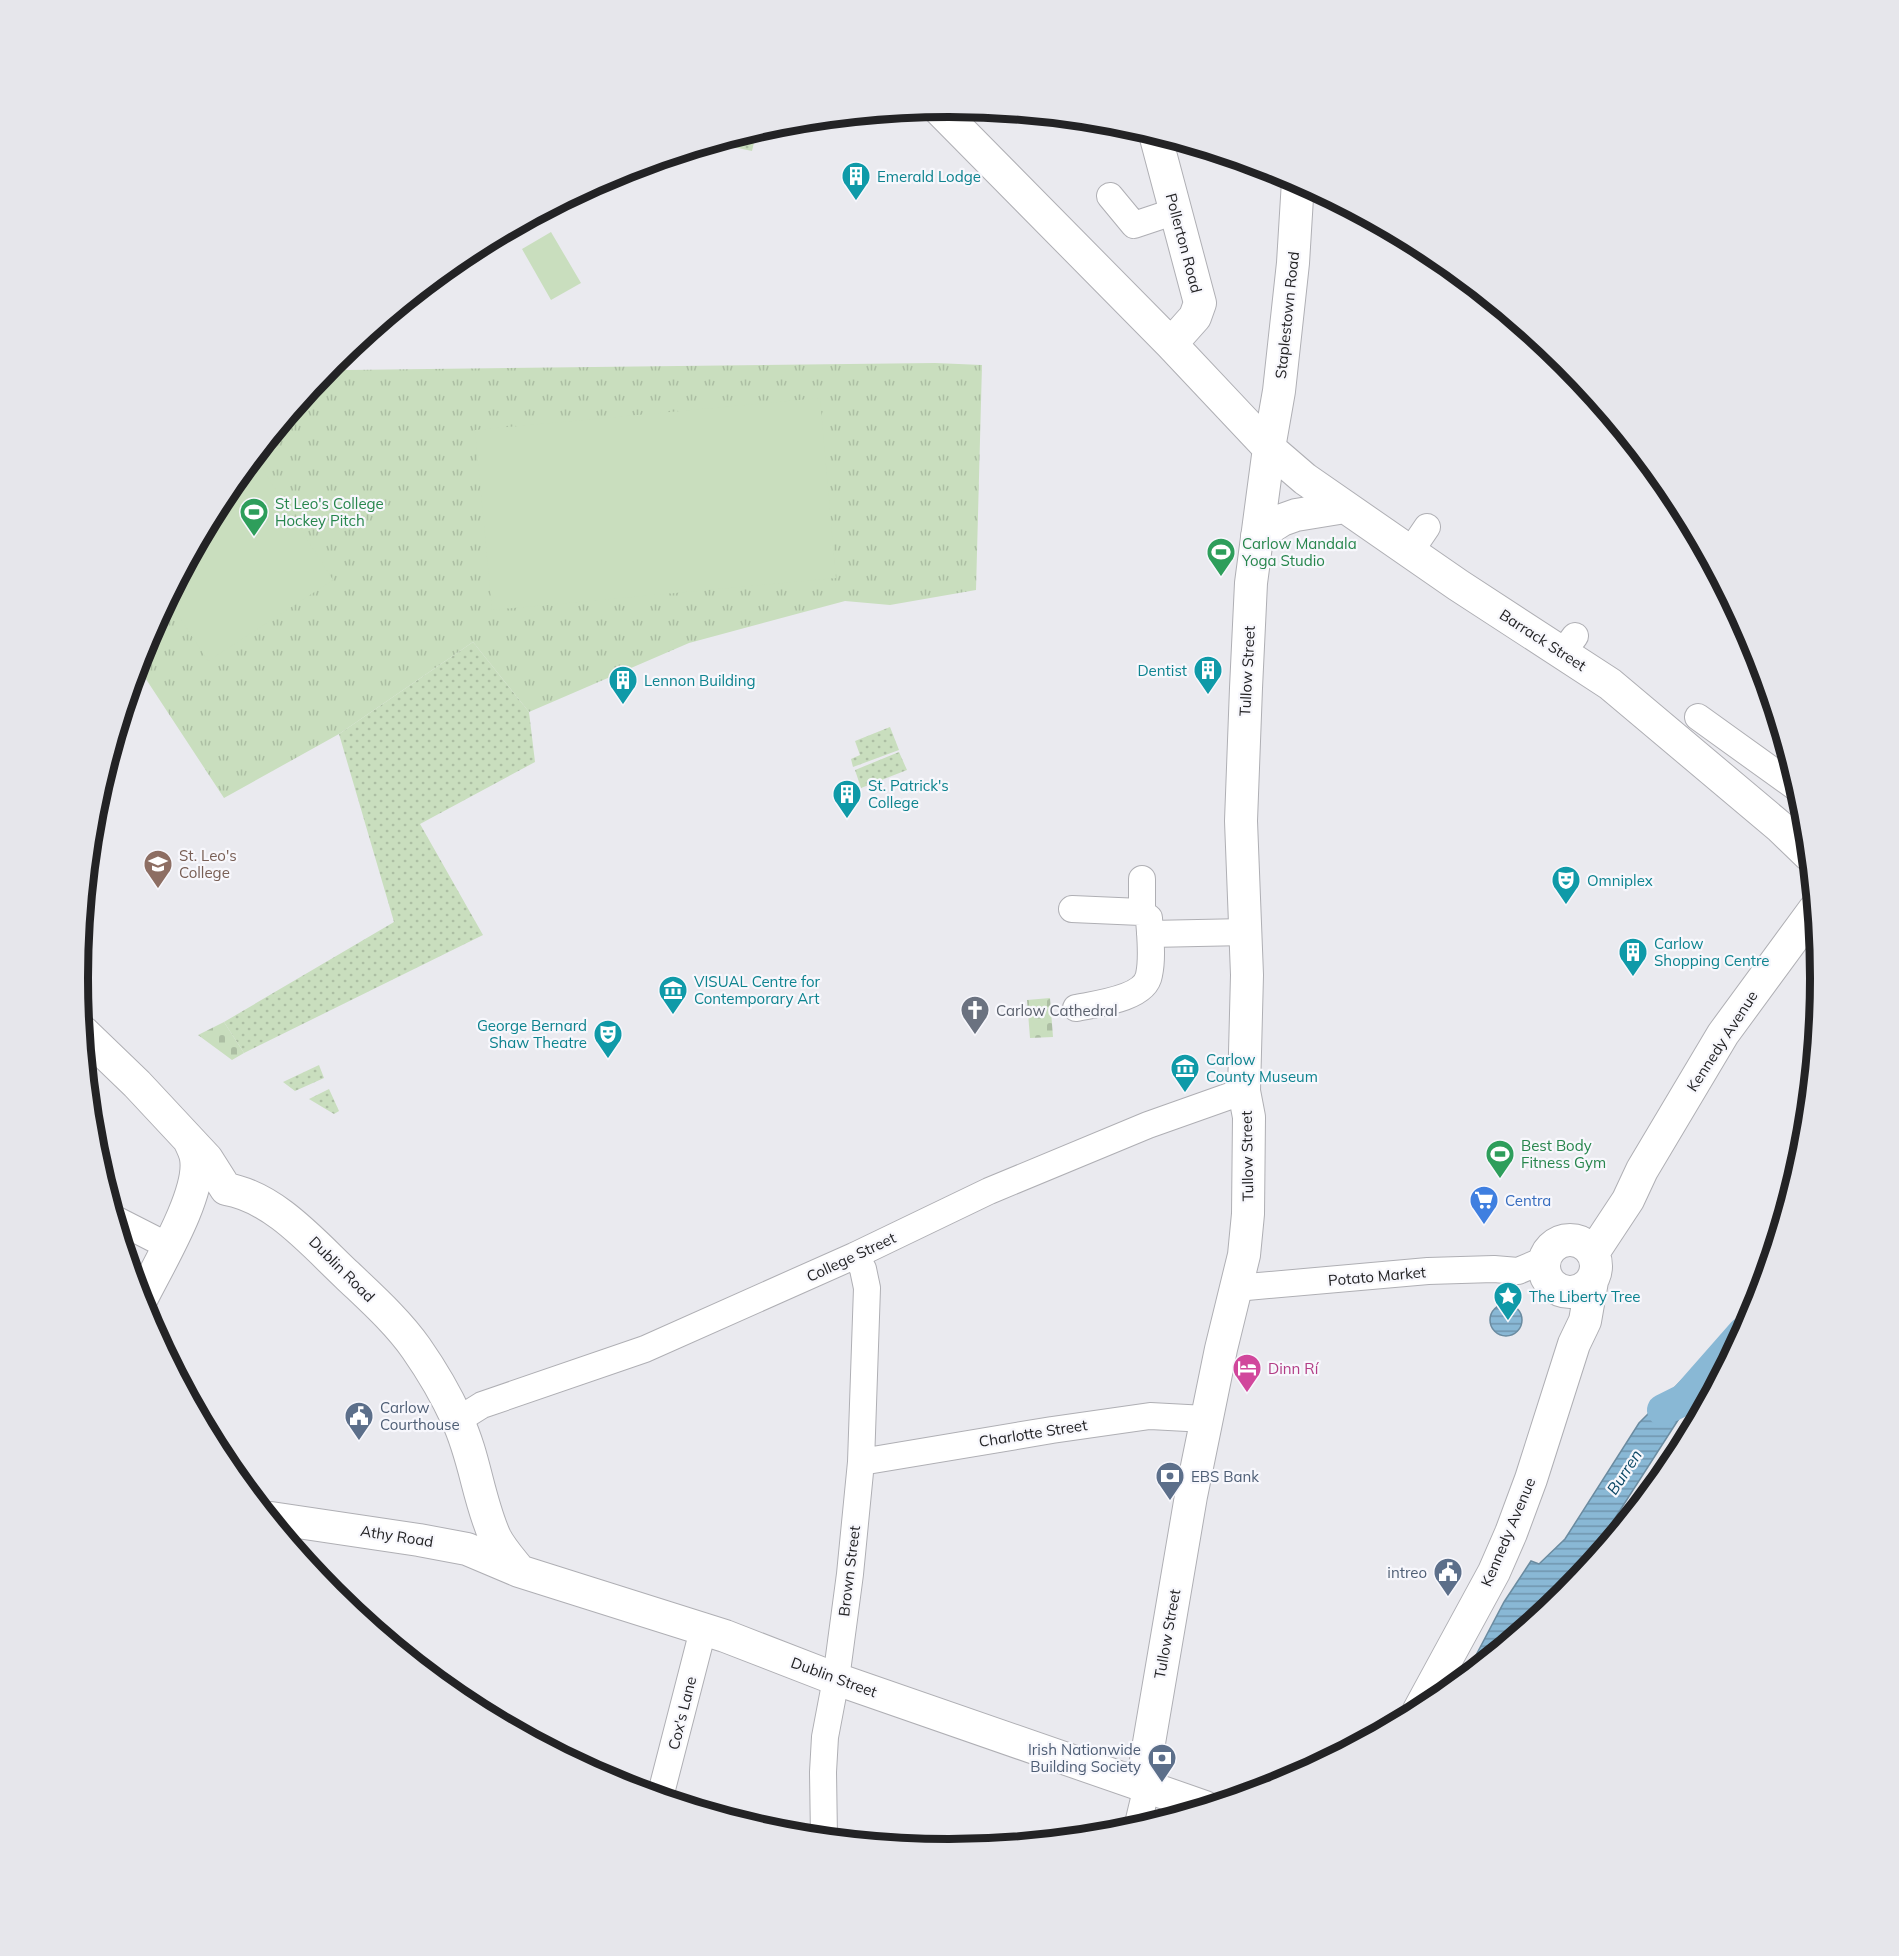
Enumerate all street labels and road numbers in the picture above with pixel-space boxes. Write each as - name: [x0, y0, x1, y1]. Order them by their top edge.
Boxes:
- street label: Pollerton Road: [1162, 191, 1206, 295]
- street label: Staplestown Road: [1271, 250, 1303, 380]
- street label: Barrack Street: [1496, 605, 1590, 675]
- street label: Tullow Street: [1235, 625, 1259, 717]
- street label: Kennedy Avenue: [1682, 987, 1762, 1095]
- street label: Tullow Street: [1237, 1111, 1257, 1201]
- street label: College Street: [803, 1228, 899, 1286]
- street label: Dublin Road: [305, 1232, 379, 1306]
- street label: Potato Market: [1327, 1262, 1427, 1290]
- street label: Charlotte Street: [978, 1415, 1088, 1451]
- street label: Kennedy Avenue: [1477, 1475, 1539, 1589]
- street label: Athy Road: [359, 1521, 435, 1551]
- street label: Brown Street: [834, 1525, 864, 1617]
- street label: Tullow Street: [1150, 1588, 1184, 1680]
- street label: Dublin Street: [788, 1653, 880, 1701]
- street label: Cox's Lane: [664, 1674, 700, 1752]

